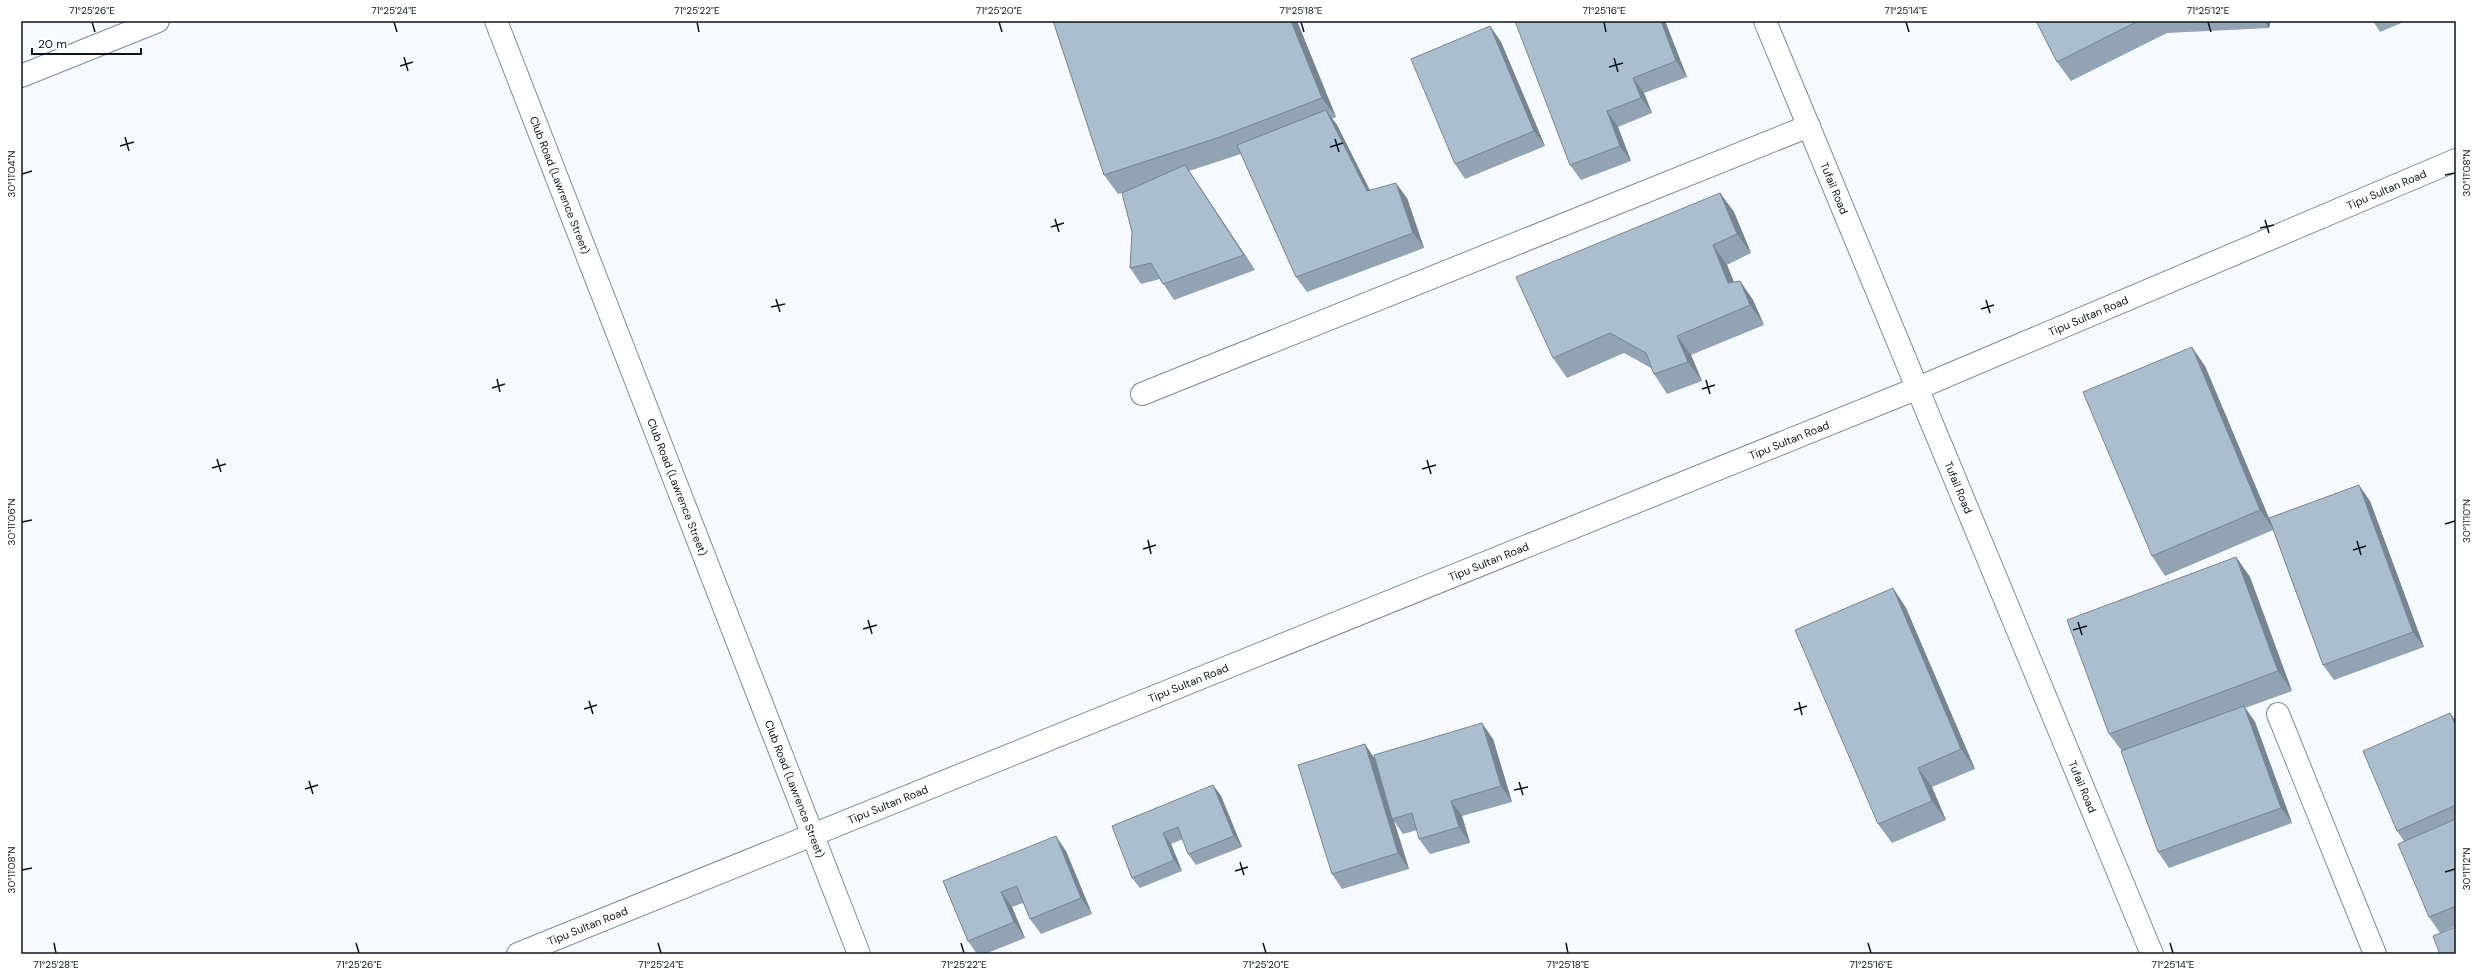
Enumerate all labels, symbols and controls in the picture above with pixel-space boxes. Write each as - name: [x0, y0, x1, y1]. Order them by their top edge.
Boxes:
- text: 71°25'26"E: [69, 4, 115, 17]
- text: 71°25'24"E: [371, 4, 417, 17]
- text: 71°25'22"E: [674, 4, 720, 17]
- text: 71°25'20"E: [976, 4, 1022, 17]
- text: 71°25'18"E: [1280, 4, 1323, 17]
- text: 71°25'16"E: [1582, 4, 1626, 17]
- text: 71°25'14"E: [1885, 4, 1928, 17]
- text: 71°25'12"E: [2187, 4, 2230, 17]
- scale bar: [32, 30, 141, 56]
- text: 20 m: [38, 36, 67, 52]
- street label: Club Road (Lawrence Street): [527, 114, 593, 256]
- text: 30°11'08"N: [2460, 150, 2473, 196]
- text: 30°11'04"N: [5, 151, 18, 197]
- street label: Tufail Road: [1817, 160, 1851, 216]
- street label: Tipu Sultan Road: [2345, 166, 2429, 213]
- street label: Tipu Sultan Road: [2046, 293, 2130, 339]
- street label: Club Road (Lawrence Street): [644, 416, 710, 558]
- street label: Tipu Sultan Road: [1747, 418, 1831, 463]
- street label: Tufail Road: [1941, 459, 1976, 516]
- text: 30°11'06"N: [5, 498, 18, 545]
- text: 30°11'10"N: [2460, 499, 2473, 543]
- street label: Tipu Sultan Road: [1447, 539, 1531, 584]
- street label: Tipu Sultan Road: [1146, 660, 1231, 705]
- street label: Club Road (Lawrence Street): [762, 718, 828, 860]
- street label: Tufail Road: [2066, 759, 2100, 815]
- street label: Tipu Sultan Road: [846, 782, 930, 827]
- text: 30°11'08"N: [5, 847, 18, 893]
- text: 30°11'12"N: [2460, 848, 2473, 890]
- street label: Tipu Sultan Road: [545, 903, 630, 948]
- text: 71°25'28"E: [33, 958, 79, 971]
- text: 71°25'26"E: [336, 958, 382, 971]
- text: 71°25'24"E: [638, 958, 684, 971]
- text: 71°25'22"E: [941, 958, 987, 971]
- text: 71°25'20"E: [1243, 958, 1289, 971]
- text: 71°25'18"E: [1547, 958, 1590, 971]
- text: 71°25'16"E: [1849, 958, 1893, 971]
- text: 71°25'14"E: [2152, 958, 2195, 971]

